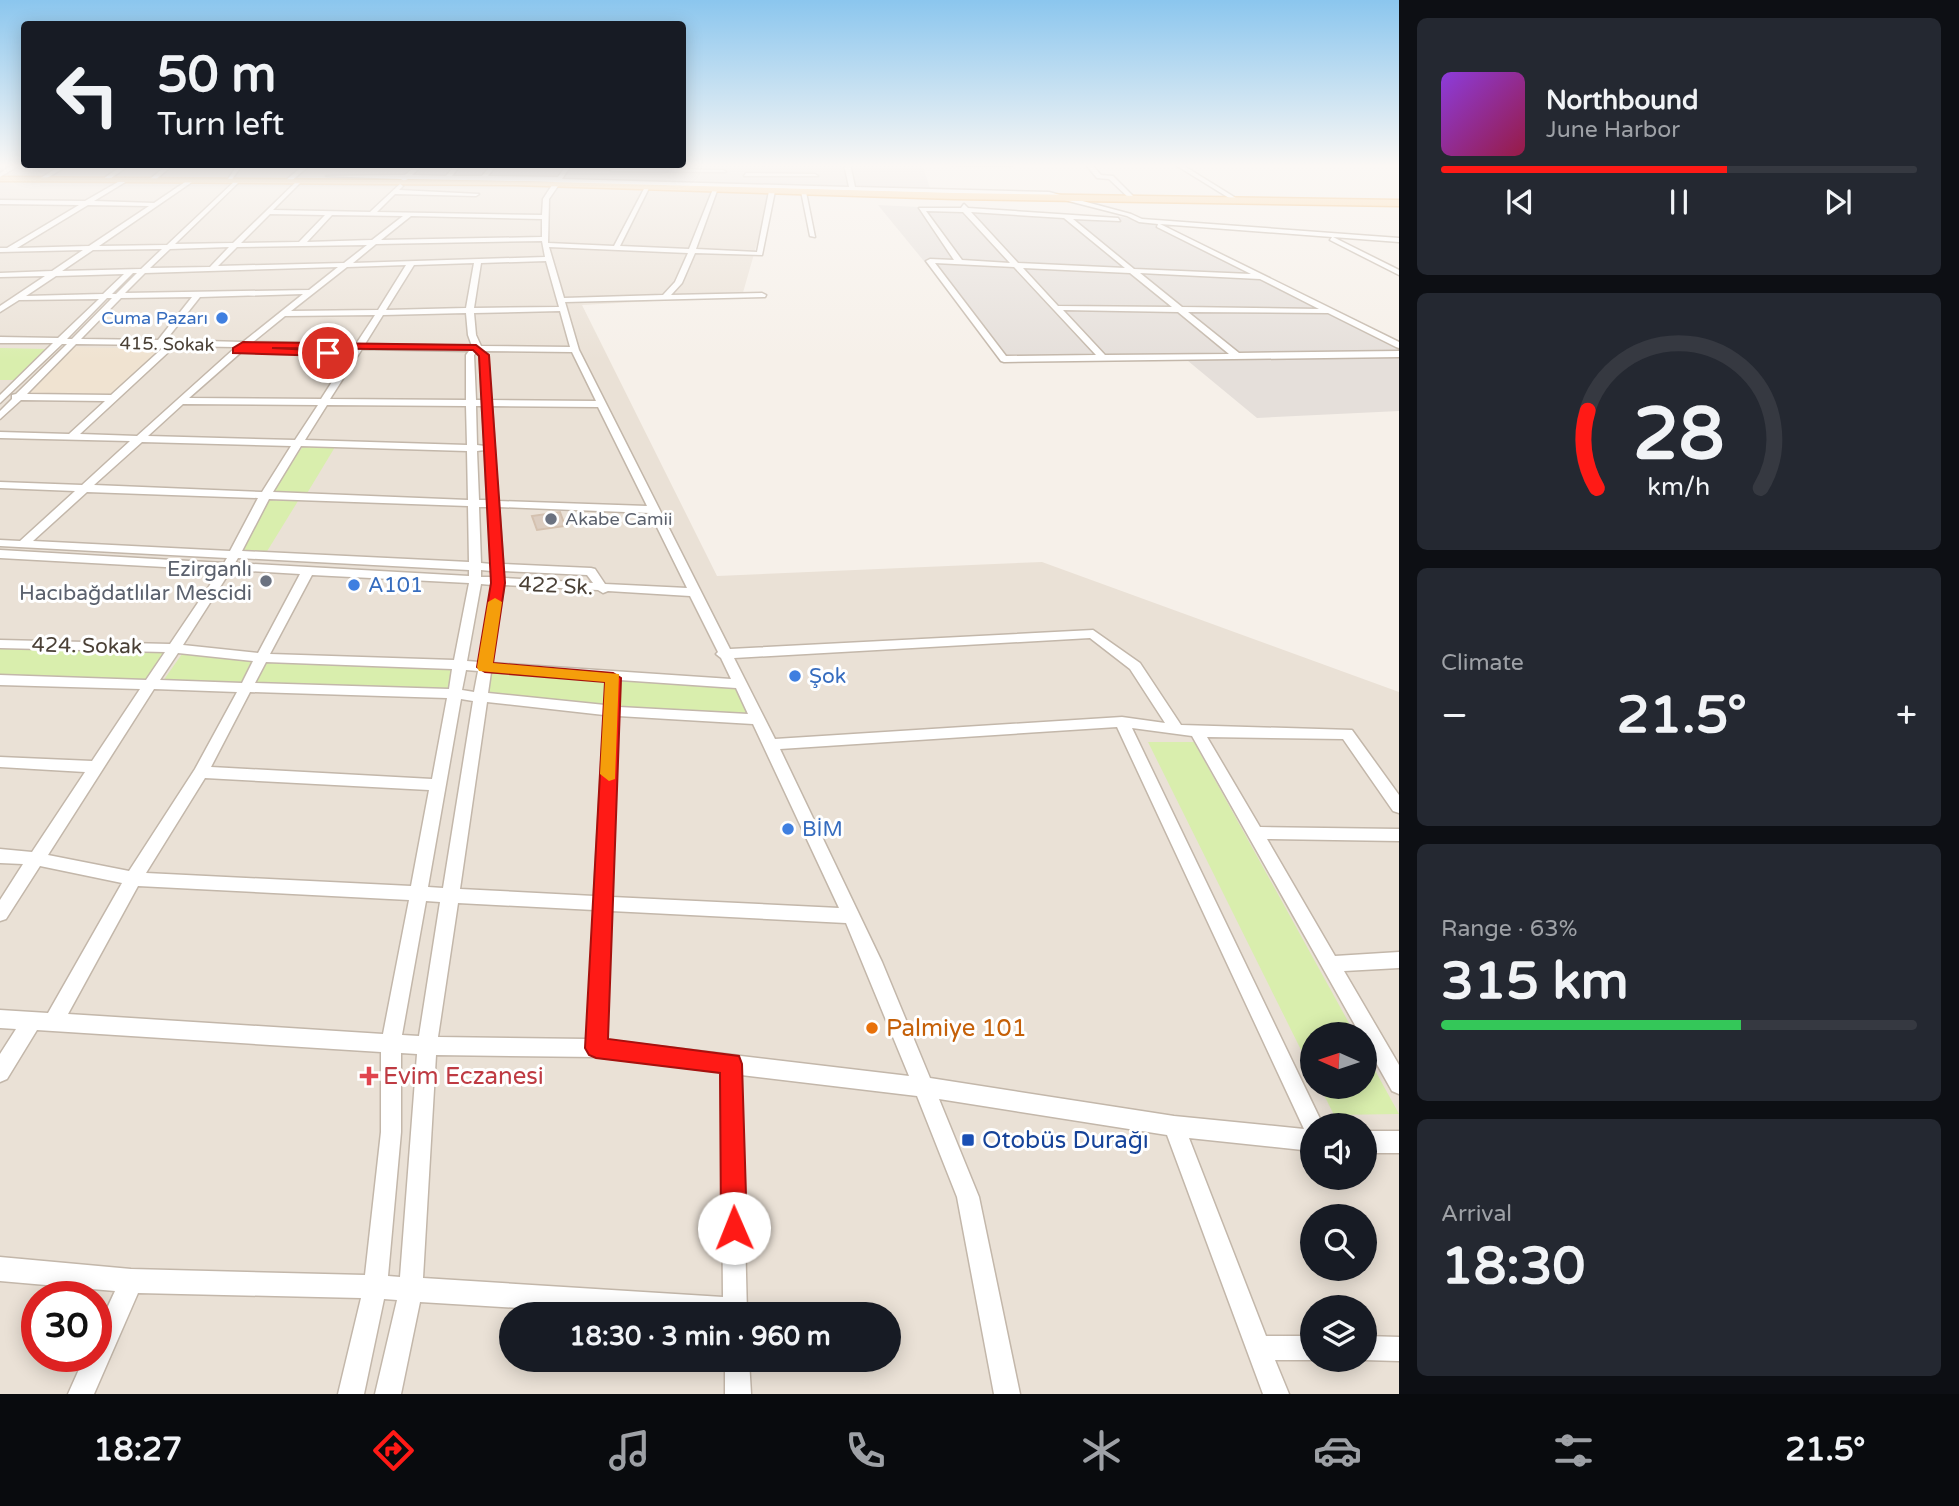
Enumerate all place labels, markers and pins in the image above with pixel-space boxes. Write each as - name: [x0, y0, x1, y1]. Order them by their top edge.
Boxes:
- place label: Cuma Pazarı: [101, 307, 208, 329]
- marker: Cuma Pazarı: [214, 310, 230, 326]
- pin: [298, 323, 358, 383]
- place label: Akabe Camii: [565, 508, 672, 530]
- marker: Akabe Camii: [543, 511, 559, 527]
- place label: Ezirganlı Hacıbağdatlılar Mescidi: [19, 557, 252, 606]
- marker: Ezirganlı Hacıbağdatlılar Mescidi: [258, 573, 274, 589]
- place label: A101: [368, 573, 423, 598]
- marker: A101: [346, 577, 362, 593]
- place label: Şok: [809, 664, 846, 689]
- marker: Şok: [787, 668, 803, 684]
- place label: BİM: [802, 817, 843, 842]
- marker: BİM: [780, 821, 796, 837]
- place label: Palmiye 101: [886, 1014, 1027, 1043]
- marker: Palmiye 101: [864, 1020, 880, 1036]
- place label: Evim Eczanesi: [383, 1062, 544, 1091]
- marker: Evim Eczanesi: [361, 1068, 377, 1084]
- place label: Otobüs Durağı: [982, 1126, 1149, 1155]
- marker: Otobüs Durağı: [960, 1132, 976, 1148]

